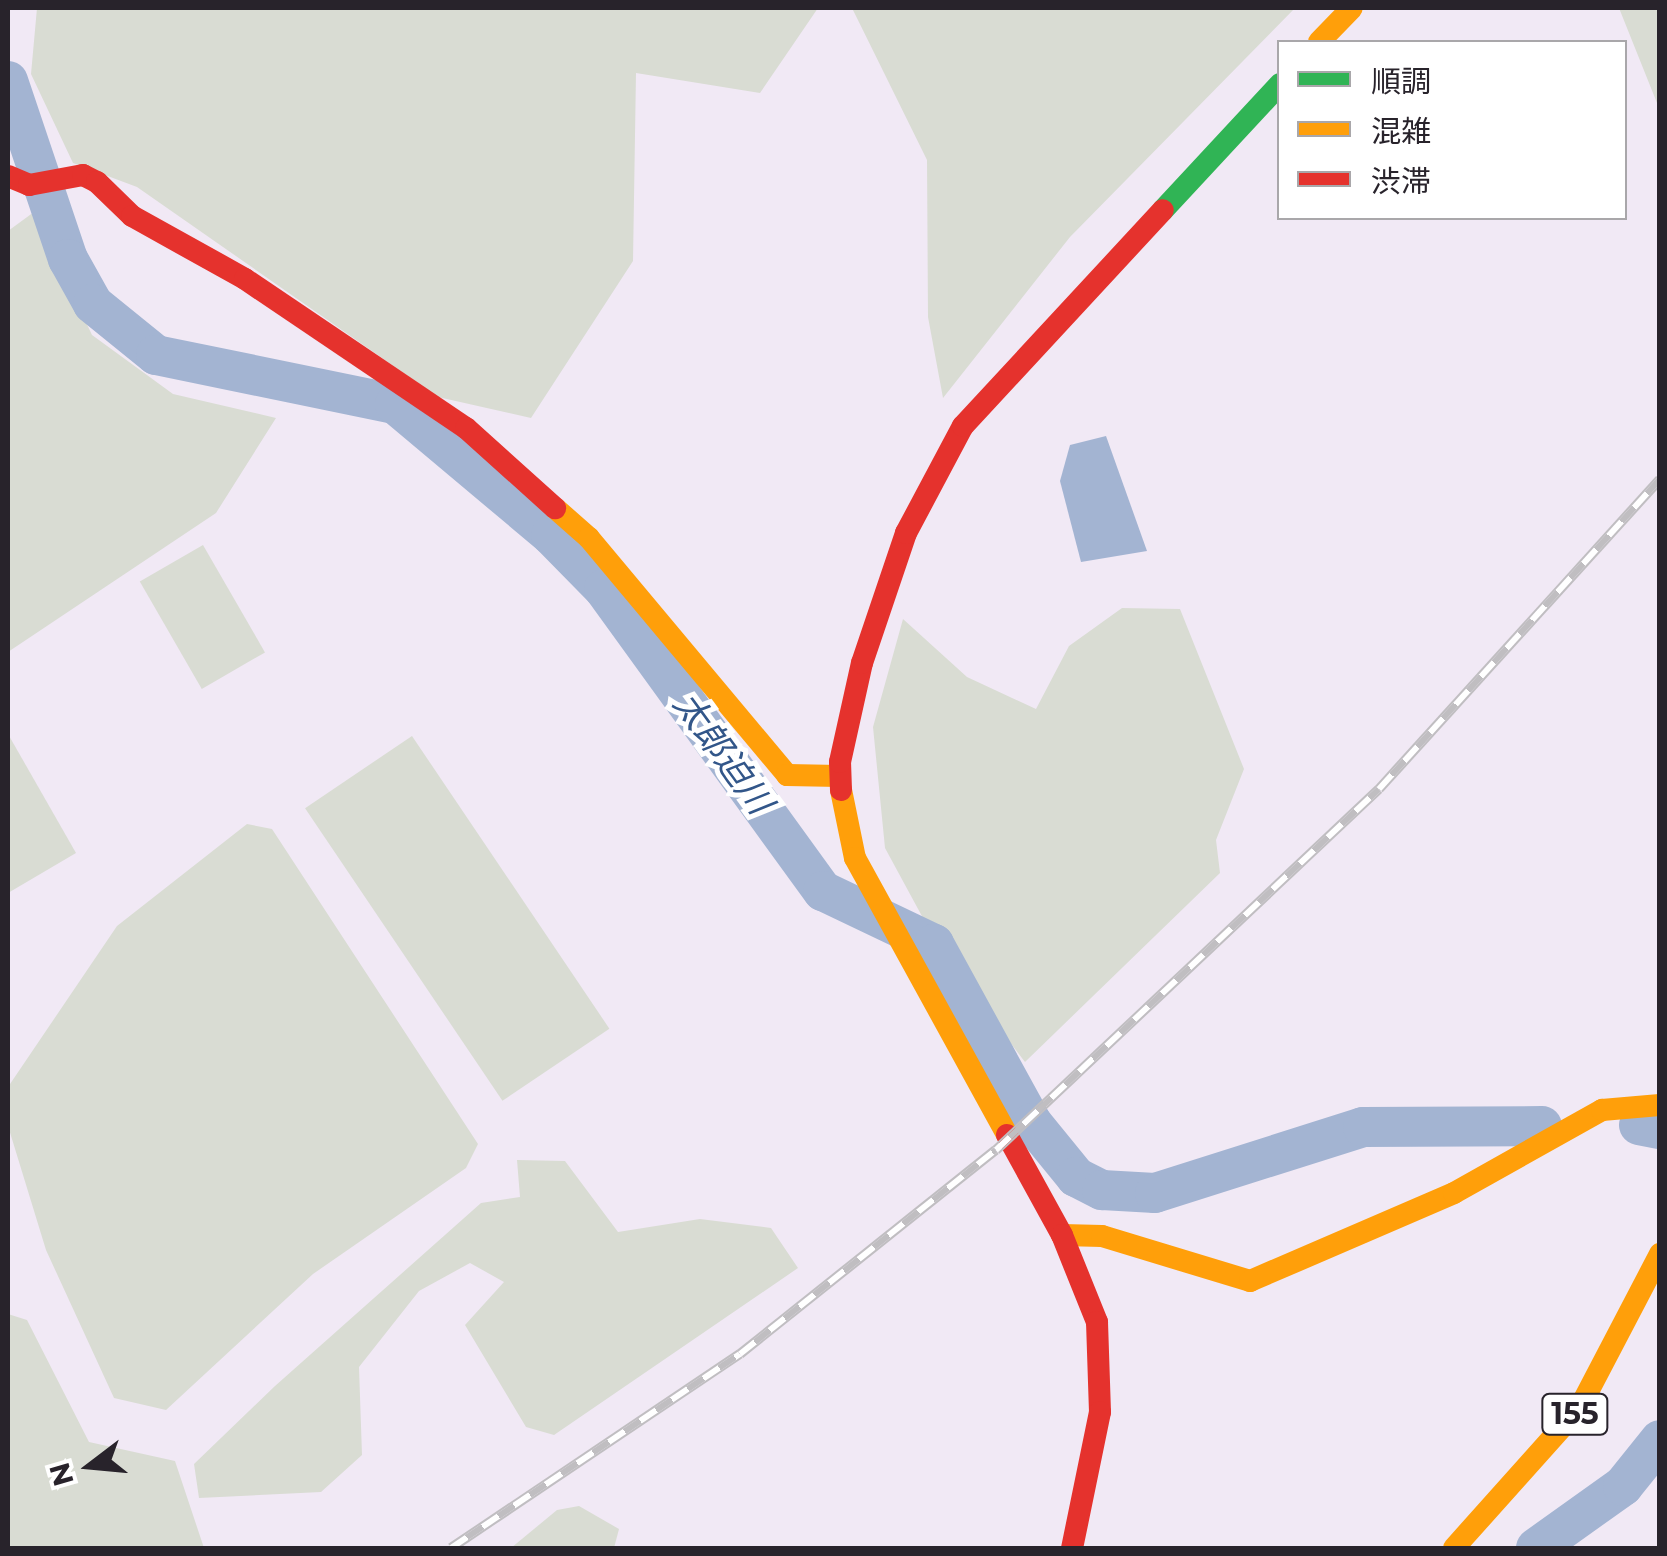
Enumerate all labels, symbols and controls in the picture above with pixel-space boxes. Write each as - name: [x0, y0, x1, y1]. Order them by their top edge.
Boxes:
- legend: [1277, 40, 1627, 220]
- text: 順調: [1371, 63, 1431, 100]
- text: 混雑: [1371, 113, 1431, 150]
- text: 渋滞: [1371, 163, 1431, 200]
- water label: 太郎迫川: [665, 684, 781, 822]
- road number: 155: [1540, 1389, 1610, 1439]
- north arrow: [40, 1416, 140, 1516]
- text: N: [42, 1459, 81, 1490]

